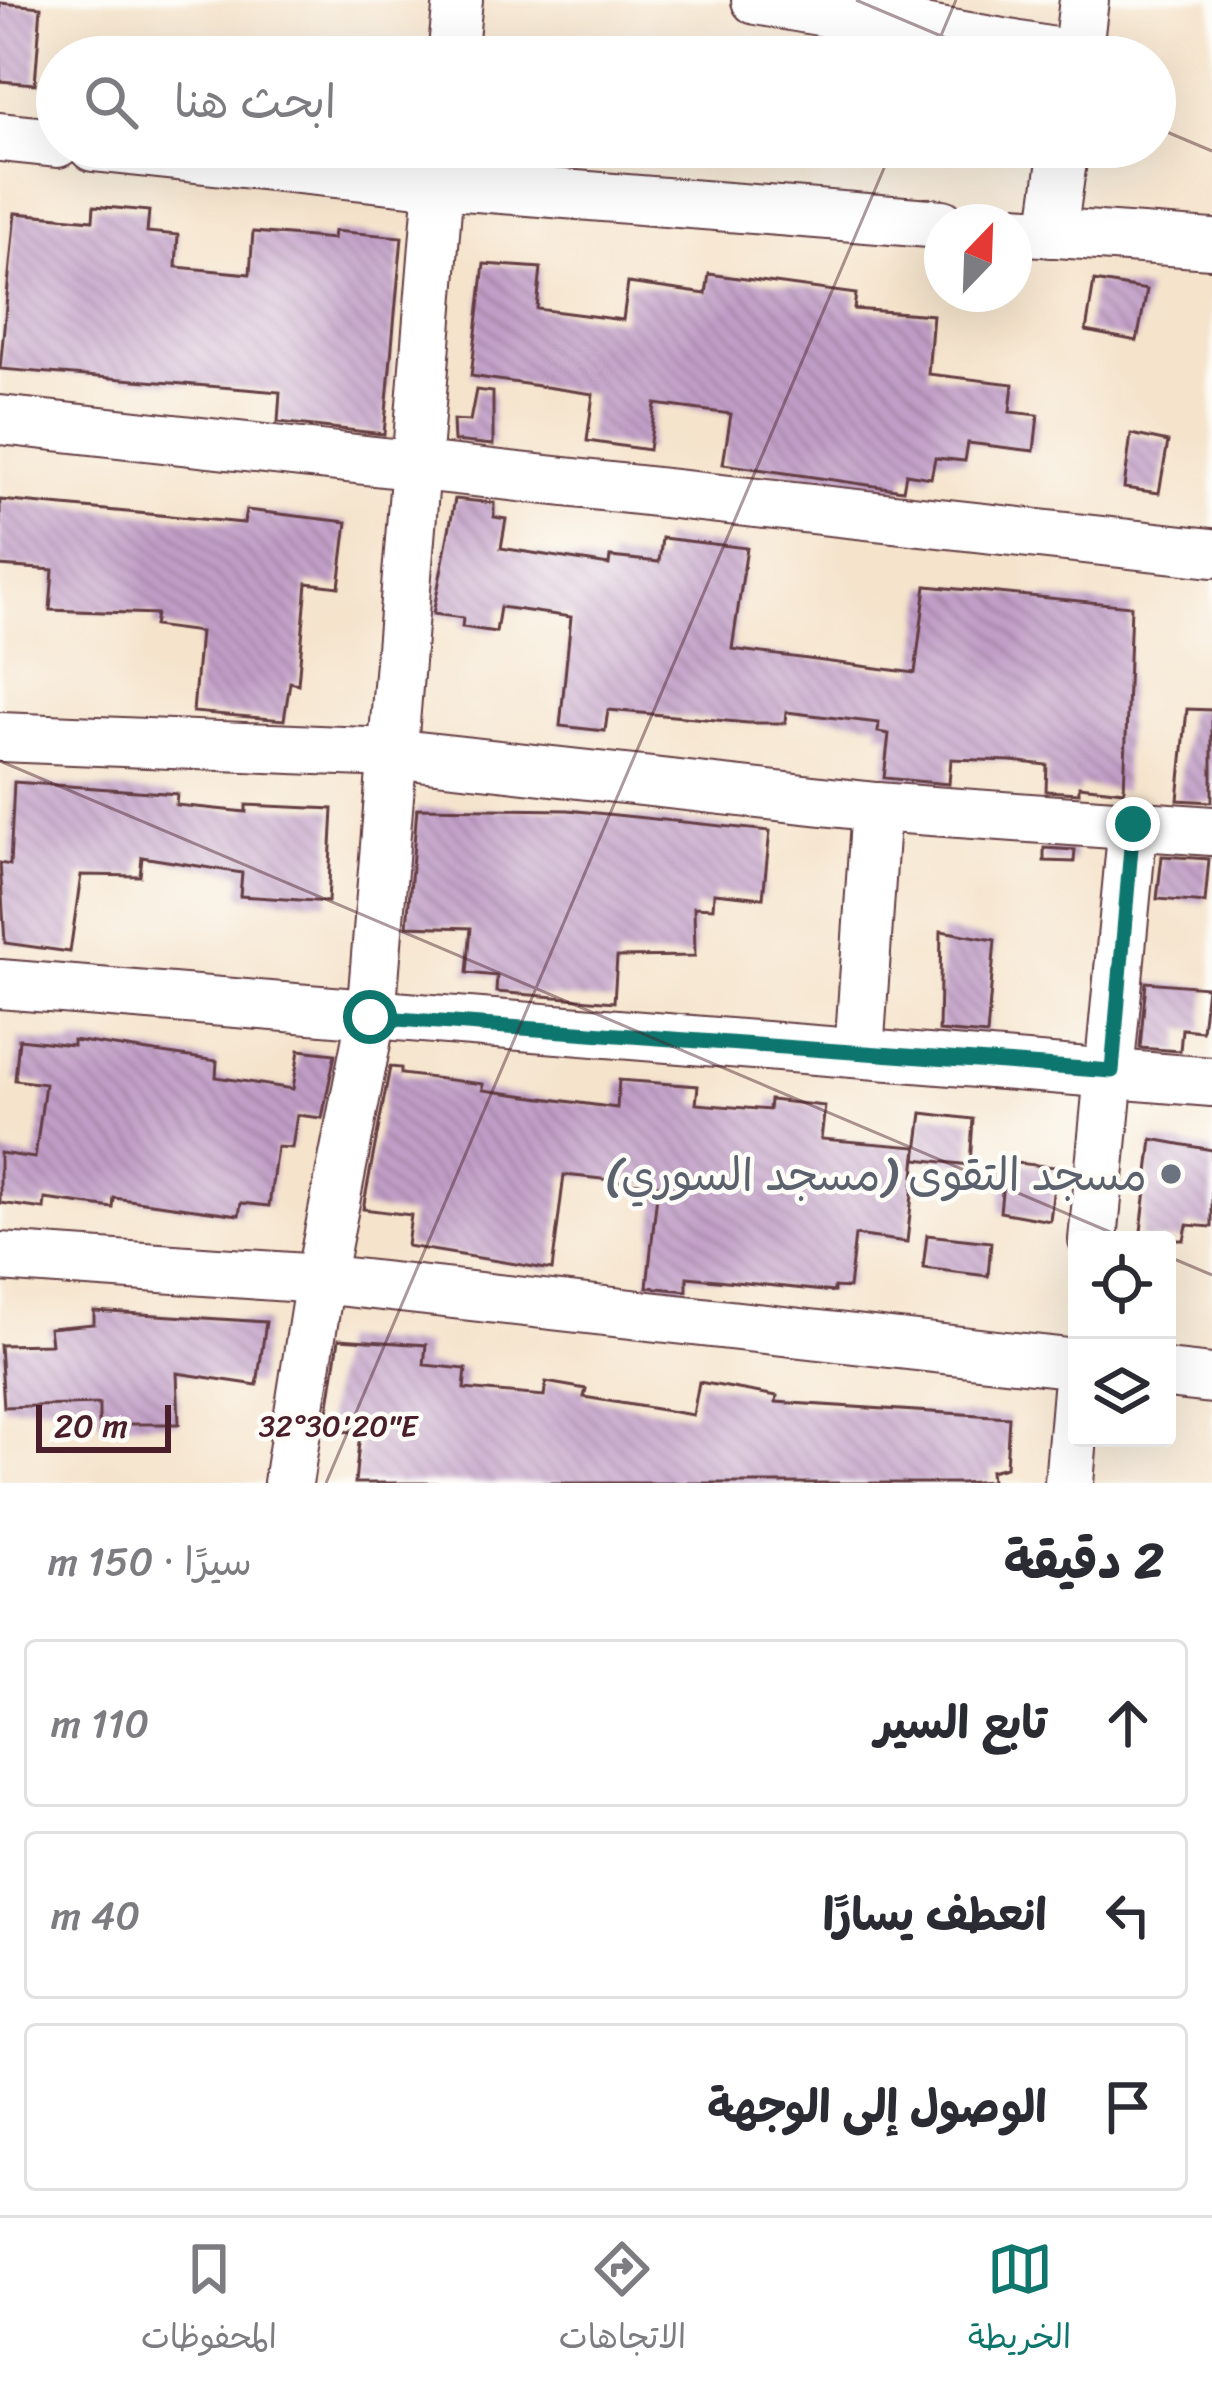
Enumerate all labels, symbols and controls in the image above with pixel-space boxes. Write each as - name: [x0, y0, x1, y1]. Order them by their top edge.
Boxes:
- search box: [36, 36, 1176, 168]
- text: ابحث هنا: [174, 62, 336, 142]
- icon: search: [78, 69, 144, 135]
- north arrow: [924, 204, 1032, 312]
- route end: [1106, 797, 1160, 851]
- route start: [343, 990, 397, 1044]
- place label: مسجد التقوى (مسجد السوري): [605, 1135, 1147, 1215]
- marker: مسجد التقوى (مسجد السوري): [1158, 1161, 1184, 1187]
- map controls: [1068, 1231, 1176, 1447]
- button: locate: [1068, 1231, 1176, 1339]
- button: layers: [1068, 1339, 1176, 1447]
- text: 20 m: [54, 1397, 128, 1455]
- scale bar: [36, 1399, 171, 1452]
- text: 32°30'20"E: [259, 1399, 420, 1453]
- text: 2 دقيقة: [1004, 1516, 1164, 1606]
- text: سيرًا · 150 m: [48, 1527, 252, 1596]
- text: تابع السير: [875, 1683, 1047, 1763]
- text: 110 m: [51, 1689, 149, 1758]
- icon: ahead: [1095, 1690, 1161, 1756]
- text: انعطف يسارًا: [823, 1875, 1047, 1955]
- text: 40 m: [51, 1881, 140, 1950]
- icon: left: [1095, 1882, 1161, 1948]
- text: الوصول إلى الوجهة: [707, 2067, 1047, 2147]
- icon: arrive: [1095, 2074, 1161, 2140]
- tab: المحفوظات: [141, 2236, 277, 2366]
- tab: الاتجاهات: [559, 2236, 686, 2366]
- tab: الخريطة: [968, 2236, 1071, 2366]

